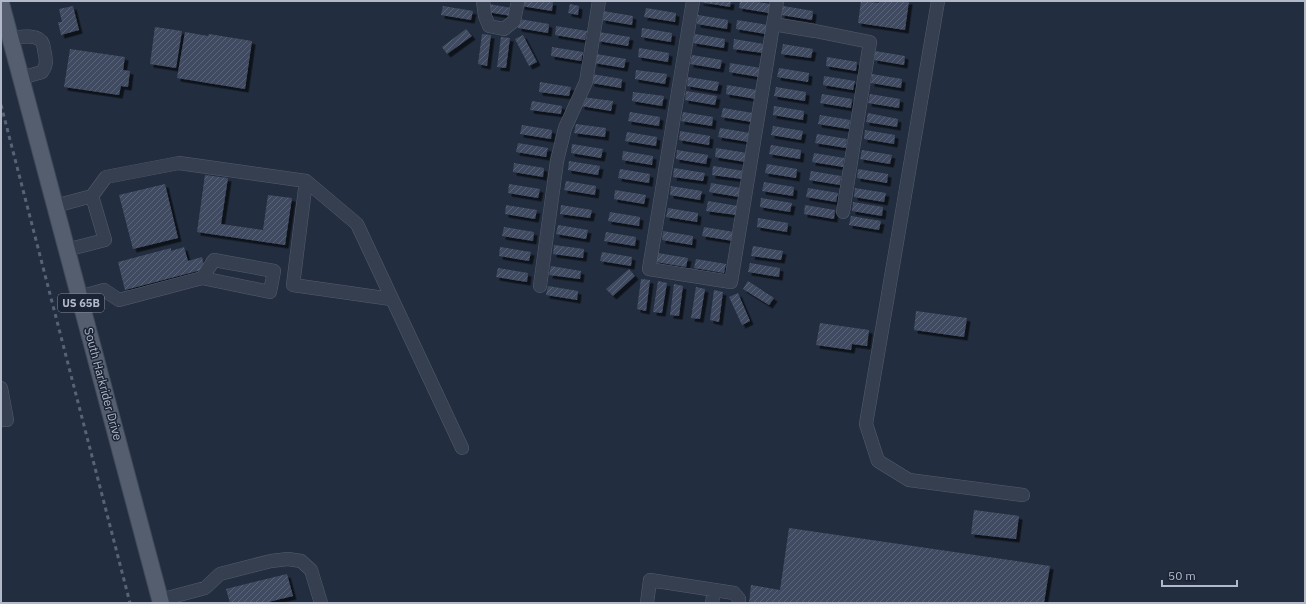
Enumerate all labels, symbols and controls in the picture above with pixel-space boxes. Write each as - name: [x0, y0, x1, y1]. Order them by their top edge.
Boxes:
- road number: US 65B: [58, 294, 104, 312]
- street label: South Harkrider Drive: [81, 326, 126, 442]
- scale bar: [1162, 562, 1237, 588]
- text: 50 m: [1168, 568, 1196, 583]

